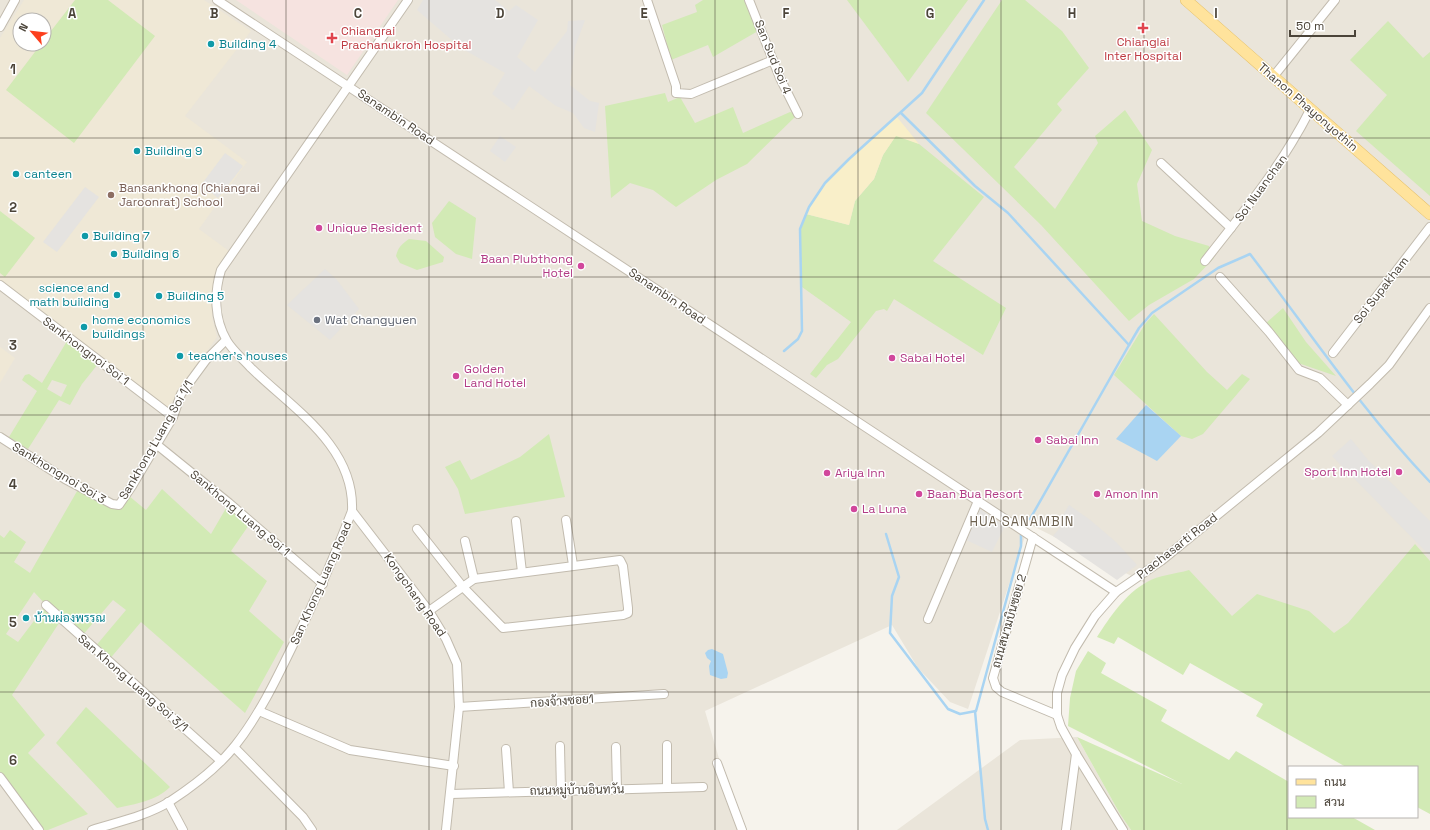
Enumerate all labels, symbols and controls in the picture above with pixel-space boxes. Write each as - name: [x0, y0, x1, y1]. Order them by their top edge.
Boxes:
- text: A: [68, 5, 77, 22]
- text: B: [210, 5, 219, 22]
- text: C: [354, 5, 362, 22]
- text: D: [496, 5, 505, 22]
- text: E: [640, 5, 648, 22]
- text: F: [783, 5, 790, 22]
- text: G: [926, 5, 934, 22]
- text: H: [1068, 5, 1076, 22]
- text: I: [1214, 5, 1218, 22]
- north arrow: [12, 12, 52, 52]
- scale bar: [1290, 12, 1355, 38]
- street label: San Sud Soi 4: [751, 18, 795, 97]
- text: 50 m: [1296, 18, 1324, 34]
- text: N: [15, 21, 31, 34]
- marker: Chianglai Inter Hospital: [1137, 22, 1149, 34]
- place label: Chiangrai Prachanukroh Hospital: [341, 23, 472, 53]
- marker: Chiangrai Prachanukroh Hospital: [326, 32, 338, 44]
- place label: Chianglai Inter Hospital: [1104, 34, 1182, 64]
- place label: Building 4: [219, 36, 277, 52]
- marker: Building 4: [206, 39, 216, 49]
- street label: Thanon Phayonyothin: [1255, 59, 1361, 155]
- text: 1: [10, 61, 16, 78]
- street label: Sanambin Road: [354, 85, 438, 149]
- place label: Building 9: [145, 143, 202, 159]
- marker: Building 9: [132, 146, 142, 156]
- street label: Soi Nuanchan: [1231, 151, 1291, 225]
- place label: canteen: [24, 166, 72, 182]
- marker: canteen: [11, 169, 21, 179]
- place label: Bansankhong (Chiangrai Jaroonrat) School: [119, 180, 260, 210]
- marker: Bansankhong (Chiangrai Jaroonrat) School: [106, 190, 116, 200]
- text: 2: [9, 199, 17, 216]
- place label: Unique Resident: [327, 220, 422, 236]
- marker: Unique Resident: [314, 223, 324, 233]
- place label: Building 7: [93, 228, 150, 244]
- marker: Building 7: [80, 231, 90, 241]
- place label: Building 6: [122, 246, 179, 262]
- marker: Building 6: [109, 249, 119, 259]
- place label: Baan Plubthong Hotel: [480, 251, 573, 281]
- street label: Soi Supakham: [1350, 253, 1412, 327]
- marker: Baan Plubthong Hotel: [576, 261, 586, 271]
- street label: Sanambin Road: [625, 264, 709, 328]
- place label: science and math building: [30, 280, 109, 310]
- place label: Building 5: [167, 288, 224, 304]
- marker: science and math building: [112, 290, 122, 300]
- marker: Building 5: [154, 291, 164, 301]
- place label: home economics buildings: [92, 312, 191, 342]
- place label: Wat Changyuen: [325, 312, 417, 328]
- street label: Sankhongnoi Soi 1: [39, 313, 133, 389]
- marker: Wat Changyuen: [312, 315, 322, 325]
- marker: home economics buildings: [79, 322, 89, 332]
- text: 3: [9, 337, 17, 354]
- place label: teacher's houses: [188, 348, 288, 364]
- place label: Sabai Hotel: [900, 350, 965, 366]
- marker: teacher's houses: [175, 351, 185, 361]
- marker: Sabai Hotel: [887, 353, 897, 363]
- place label: Golden Land Hotel: [464, 361, 526, 391]
- marker: Golden Land Hotel: [451, 371, 461, 381]
- street label: Sankhong Luang Soi 1/1: [115, 377, 197, 503]
- place label: Sabai Inn: [1046, 432, 1099, 448]
- marker: Sabai Inn: [1033, 435, 1043, 445]
- street label: Sankhongnoi Soi 3: [9, 439, 109, 507]
- place label: Sport Inn Hotel: [1304, 464, 1391, 480]
- place label: Ariya Inn: [835, 465, 885, 481]
- street label: Sankhong Luang Soi 1: [187, 466, 293, 560]
- marker: Sport Inn Hotel: [1394, 467, 1404, 477]
- marker: Ariya Inn: [822, 468, 832, 478]
- text: 4: [9, 476, 17, 493]
- place label: Baan Bua Resort: [927, 486, 1023, 502]
- place label: Amon Inn: [1105, 486, 1158, 502]
- marker: Baan Bua Resort: [914, 489, 924, 499]
- marker: Amon Inn: [1092, 489, 1102, 499]
- place label: La Luna: [862, 501, 907, 517]
- marker: La Luna: [849, 504, 859, 514]
- street label: Prachasarti Road: [1133, 509, 1221, 583]
- district label: HUA SANAMBIN: [970, 513, 1074, 530]
- street label: San Khong Luang Road: [287, 519, 355, 647]
- street label: Kongchang Road: [380, 550, 450, 640]
- street label: ถนนสนามบินซอย 2: [988, 572, 1030, 670]
- place label: บ้านผ่องพรรณ: [34, 610, 105, 626]
- marker: บ้านผ่องพรรณ: [21, 613, 31, 623]
- text: 5: [9, 614, 17, 631]
- street label: San Khong Luang Soi 3/1: [74, 631, 192, 735]
- street label: กองจ้างซอย1: [530, 691, 594, 711]
- text: 6: [9, 752, 17, 769]
- legend: [1288, 766, 1418, 818]
- text: ถนน: [1324, 774, 1347, 790]
- street label: ถนนหมู่บ้านอินทวัน: [529, 781, 625, 799]
- text: สวน: [1324, 794, 1345, 810]

